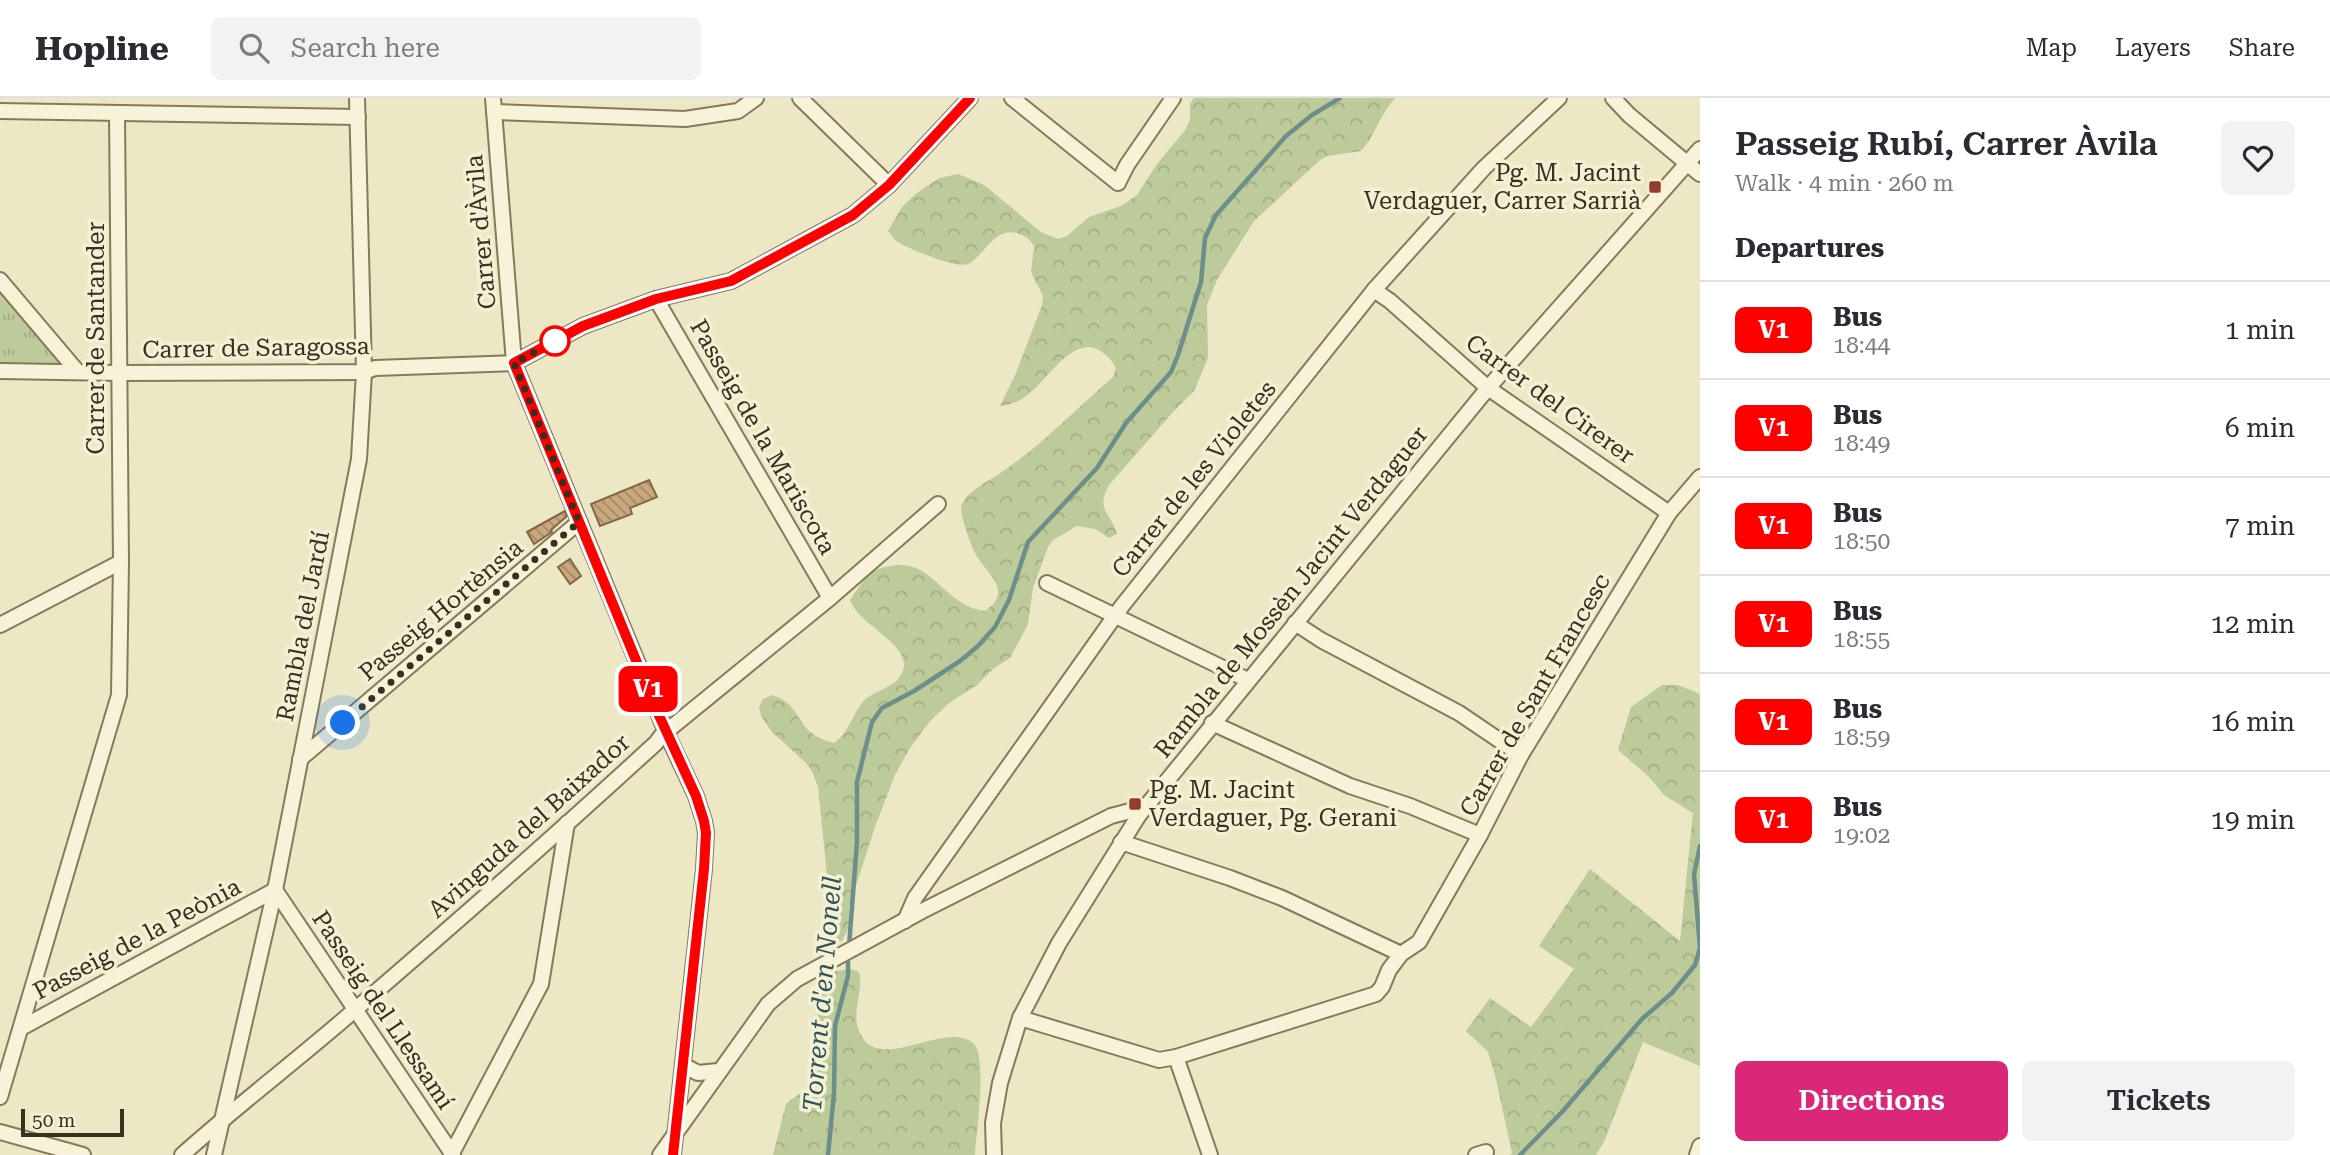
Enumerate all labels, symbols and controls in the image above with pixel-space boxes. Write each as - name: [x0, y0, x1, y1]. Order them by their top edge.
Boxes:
- search box: [211, 17, 701, 80]
- text: Hopline: [35, 29, 169, 68]
- icon: search: [235, 29, 273, 67]
- text: Search here: [291, 33, 440, 63]
- text: Map: [2026, 34, 2077, 62]
- text: Layers: [2115, 34, 2191, 62]
- text: Share: [2229, 34, 2295, 62]
- button: heart: [2221, 121, 2295, 195]
- text: Passeig Rubí, Carrer Àvila: [1735, 124, 2158, 163]
- street label: Carrer d'Àvila: [459, 154, 502, 311]
- place label: Pg. M. Jacint Verdaguer, Carrer Sarrià: [1364, 159, 1641, 215]
- text: Walk · 4 min · 260 m: [1735, 170, 1954, 197]
- marker: Pg. M. Jacint Verdaguer, Carrer Sarrià: [1647, 179, 1663, 195]
- street label: Carrer de Santander: [82, 221, 110, 454]
- text: Departures: [1735, 233, 1884, 263]
- text: Bus: [1833, 302, 1882, 332]
- street label: Passeig de la Mariscota: [684, 315, 842, 559]
- text: 1 min: [2225, 315, 2295, 345]
- text: V1: [1758, 316, 1789, 344]
- unlabelled marker: [540, 326, 570, 356]
- street label: Carrer del Cirerer: [1460, 329, 1640, 470]
- street label: Carrer de Saragossa: [142, 332, 370, 364]
- text: 18:44: [1833, 332, 1890, 359]
- street label: Carrer de les Violetes: [1106, 375, 1282, 583]
- text: Bus: [1833, 400, 1882, 430]
- text: 6 min: [2225, 413, 2295, 443]
- text: V1: [1758, 414, 1789, 442]
- street label: Rambla de Mossèn Jacint Verdaguer: [1149, 421, 1433, 763]
- text: 18:49: [1833, 430, 1890, 457]
- text: Bus: [1833, 498, 1882, 528]
- text: 7 min: [2225, 511, 2295, 541]
- text: V1: [1758, 512, 1789, 540]
- street label: Rambla del Jardí: [271, 528, 335, 724]
- text: 18:50: [1833, 528, 1890, 555]
- street label: Passeig Hortènsia: [353, 533, 529, 687]
- street label: Carrer de Sant Francesc: [1454, 569, 1616, 821]
- text: Bus: [1833, 596, 1882, 626]
- text: 12 min: [2211, 609, 2295, 639]
- text: V1: [1758, 610, 1789, 638]
- text: 18:55: [1833, 626, 1890, 653]
- line badge: V1: [616, 666, 680, 712]
- text: V1: [633, 675, 663, 703]
- text: Bus: [1833, 694, 1882, 724]
- your location: [325, 705, 360, 740]
- text: 16 min: [2211, 707, 2295, 737]
- text: V1: [1758, 708, 1789, 736]
- text: 18:59: [1833, 724, 1890, 751]
- street label: Avinguda del Baixador: [423, 728, 636, 924]
- place label: Pg. M. Jacint Verdaguer, Pg. Gerani: [1149, 776, 1397, 832]
- text: Bus: [1833, 792, 1882, 822]
- marker: Pg. M. Jacint Verdaguer, Pg. Gerani: [1127, 796, 1143, 812]
- text: 19 min: [2211, 805, 2295, 835]
- text: V1: [1758, 806, 1789, 834]
- text: 19:02: [1833, 822, 1890, 849]
- street label: Passeig de la Peònia: [28, 872, 246, 1006]
- water label: Torrent d'en Nonell: [797, 875, 847, 1113]
- street label: Passeig del Llessamí: [306, 905, 460, 1115]
- button: Directions: [1735, 1061, 2008, 1141]
- button: Tickets: [2022, 1061, 2295, 1141]
- scale bar: [21, 1106, 124, 1138]
- text: 50 m: [32, 1109, 75, 1132]

